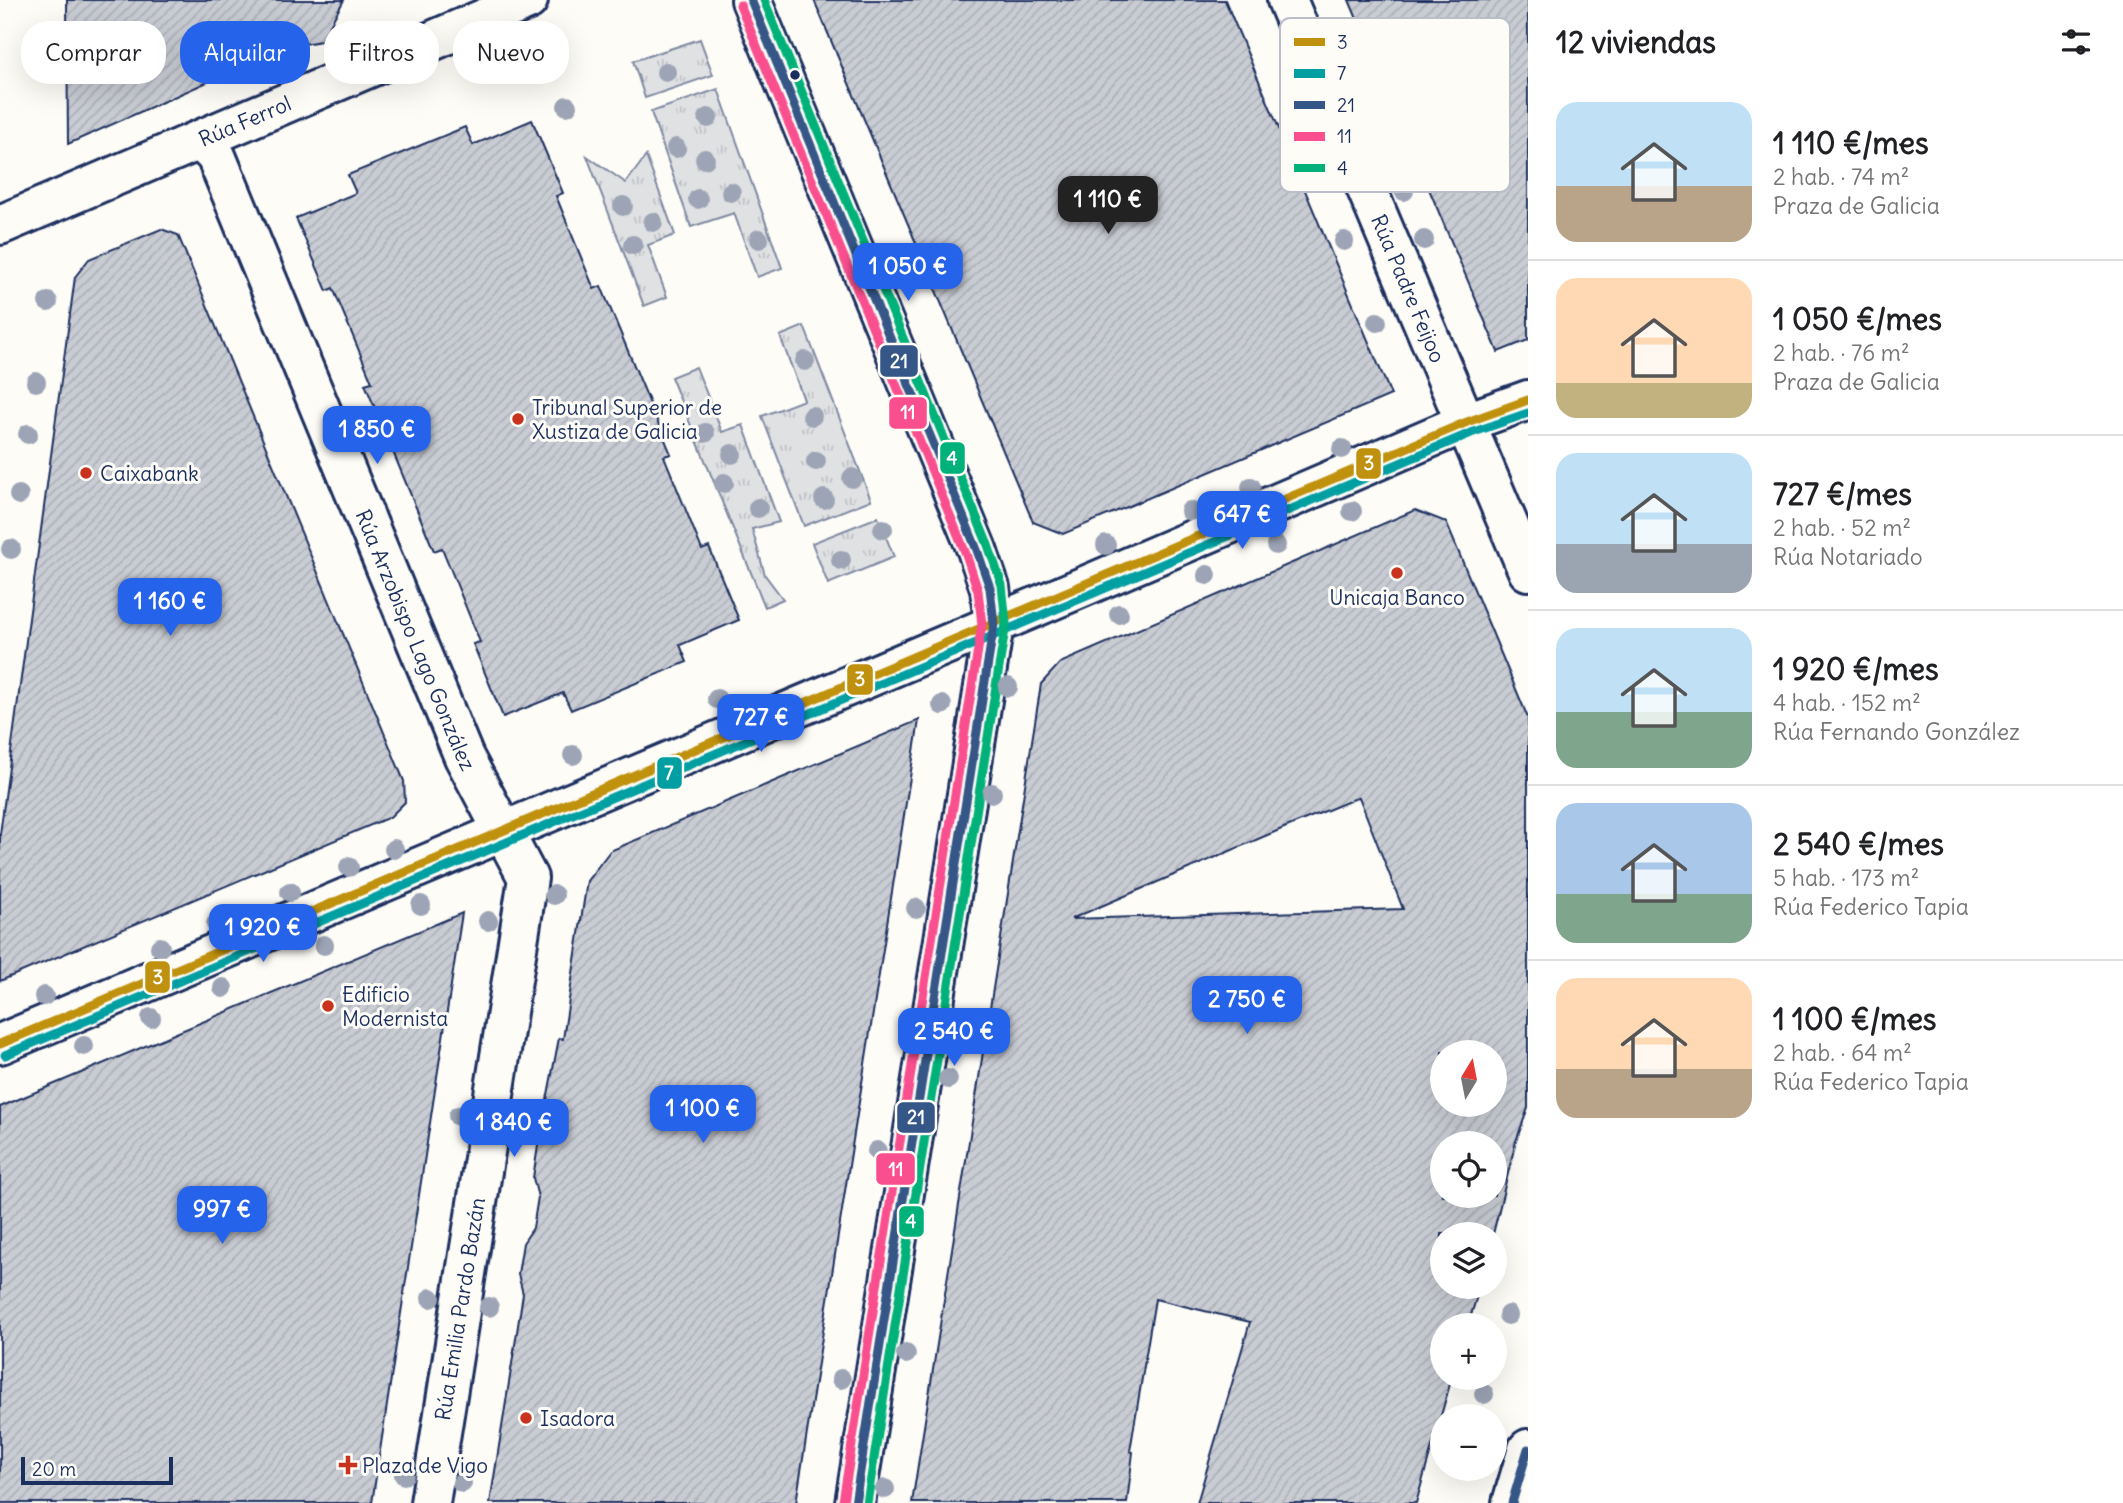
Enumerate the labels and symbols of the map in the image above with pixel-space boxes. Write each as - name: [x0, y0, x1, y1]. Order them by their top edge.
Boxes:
- legend: [1280, 18, 1510, 192]
- text: 3: [1337, 30, 1348, 54]
- text: 7: [1337, 61, 1346, 85]
- unlabelled marker: [788, 68, 802, 82]
- street label: Rúa Ferrol: [194, 89, 295, 152]
- text: 21: [1337, 93, 1355, 117]
- text: 11: [1337, 124, 1352, 148]
- text: 4: [1337, 156, 1348, 180]
- pin: 1 110 €: [1043, 176, 1173, 236]
- street label: Rúa Padre Feijoo: [1366, 210, 1452, 366]
- pin: 1 050 €: [843, 244, 973, 303]
- line badge: 21: [879, 344, 919, 378]
- text: 21: [890, 349, 908, 373]
- place label: Tribunal Superior de Xustiza de Galicia: [532, 394, 722, 445]
- line badge: 11: [888, 396, 928, 430]
- text: 11: [900, 400, 916, 424]
- pin: 1 850 €: [312, 406, 442, 466]
- marker: Tribunal Superior de Xustiza de Galicia: [510, 411, 526, 427]
- line badge: 4: [939, 441, 966, 475]
- text: 4: [947, 446, 958, 470]
- line badge: 3: [1355, 447, 1382, 480]
- text: 3: [1364, 451, 1374, 475]
- place label: Caixabank: [100, 460, 199, 487]
- marker: Caixabank: [78, 465, 94, 481]
- pin: 647 €: [1193, 491, 1291, 551]
- street label: Rúa Arzobispo Lago González: [350, 505, 482, 775]
- marker: Unicaja Banco: [1389, 565, 1405, 581]
- pin: 1 160 €: [105, 578, 235, 638]
- place label: Unicaja Banco: [1329, 584, 1465, 611]
- line badge: 3: [846, 663, 874, 696]
- text: 3: [855, 667, 865, 691]
- pin: 727 €: [712, 694, 810, 754]
- line badge: 7: [656, 756, 683, 790]
- text: 7: [664, 761, 674, 785]
- pin: 1 920 €: [198, 904, 328, 964]
- line badge: 3: [144, 960, 171, 994]
- text: 3: [153, 965, 163, 989]
- pin: 2 750 €: [1182, 976, 1312, 1036]
- place label: Edificio Modernista: [342, 981, 448, 1032]
- marker: Edificio Modernista: [320, 998, 336, 1014]
- pin: 2 540 €: [889, 1009, 1019, 1068]
- north arrow: [1430, 1040, 1507, 1116]
- pin: 1 100 €: [638, 1086, 768, 1145]
- pin: 1 840 €: [449, 1100, 579, 1159]
- line badge: 21: [896, 1101, 936, 1134]
- text: 21: [907, 1105, 925, 1129]
- line badge: 11: [875, 1152, 916, 1186]
- text: 11: [888, 1157, 904, 1181]
- pin: 997 €: [173, 1186, 271, 1246]
- street label: Rúa Emilia Pardo Bazán: [429, 1196, 491, 1422]
- line badge: 4: [898, 1205, 925, 1238]
- text: 4: [906, 1209, 917, 1233]
- place label: Isadora: [540, 1405, 615, 1432]
- marker: Isadora: [518, 1410, 534, 1426]
- place label: Plaza de Vigo: [362, 1452, 488, 1479]
- scale bar: [21, 1454, 173, 1486]
- marker: Plaza de Vigo: [340, 1457, 356, 1473]

